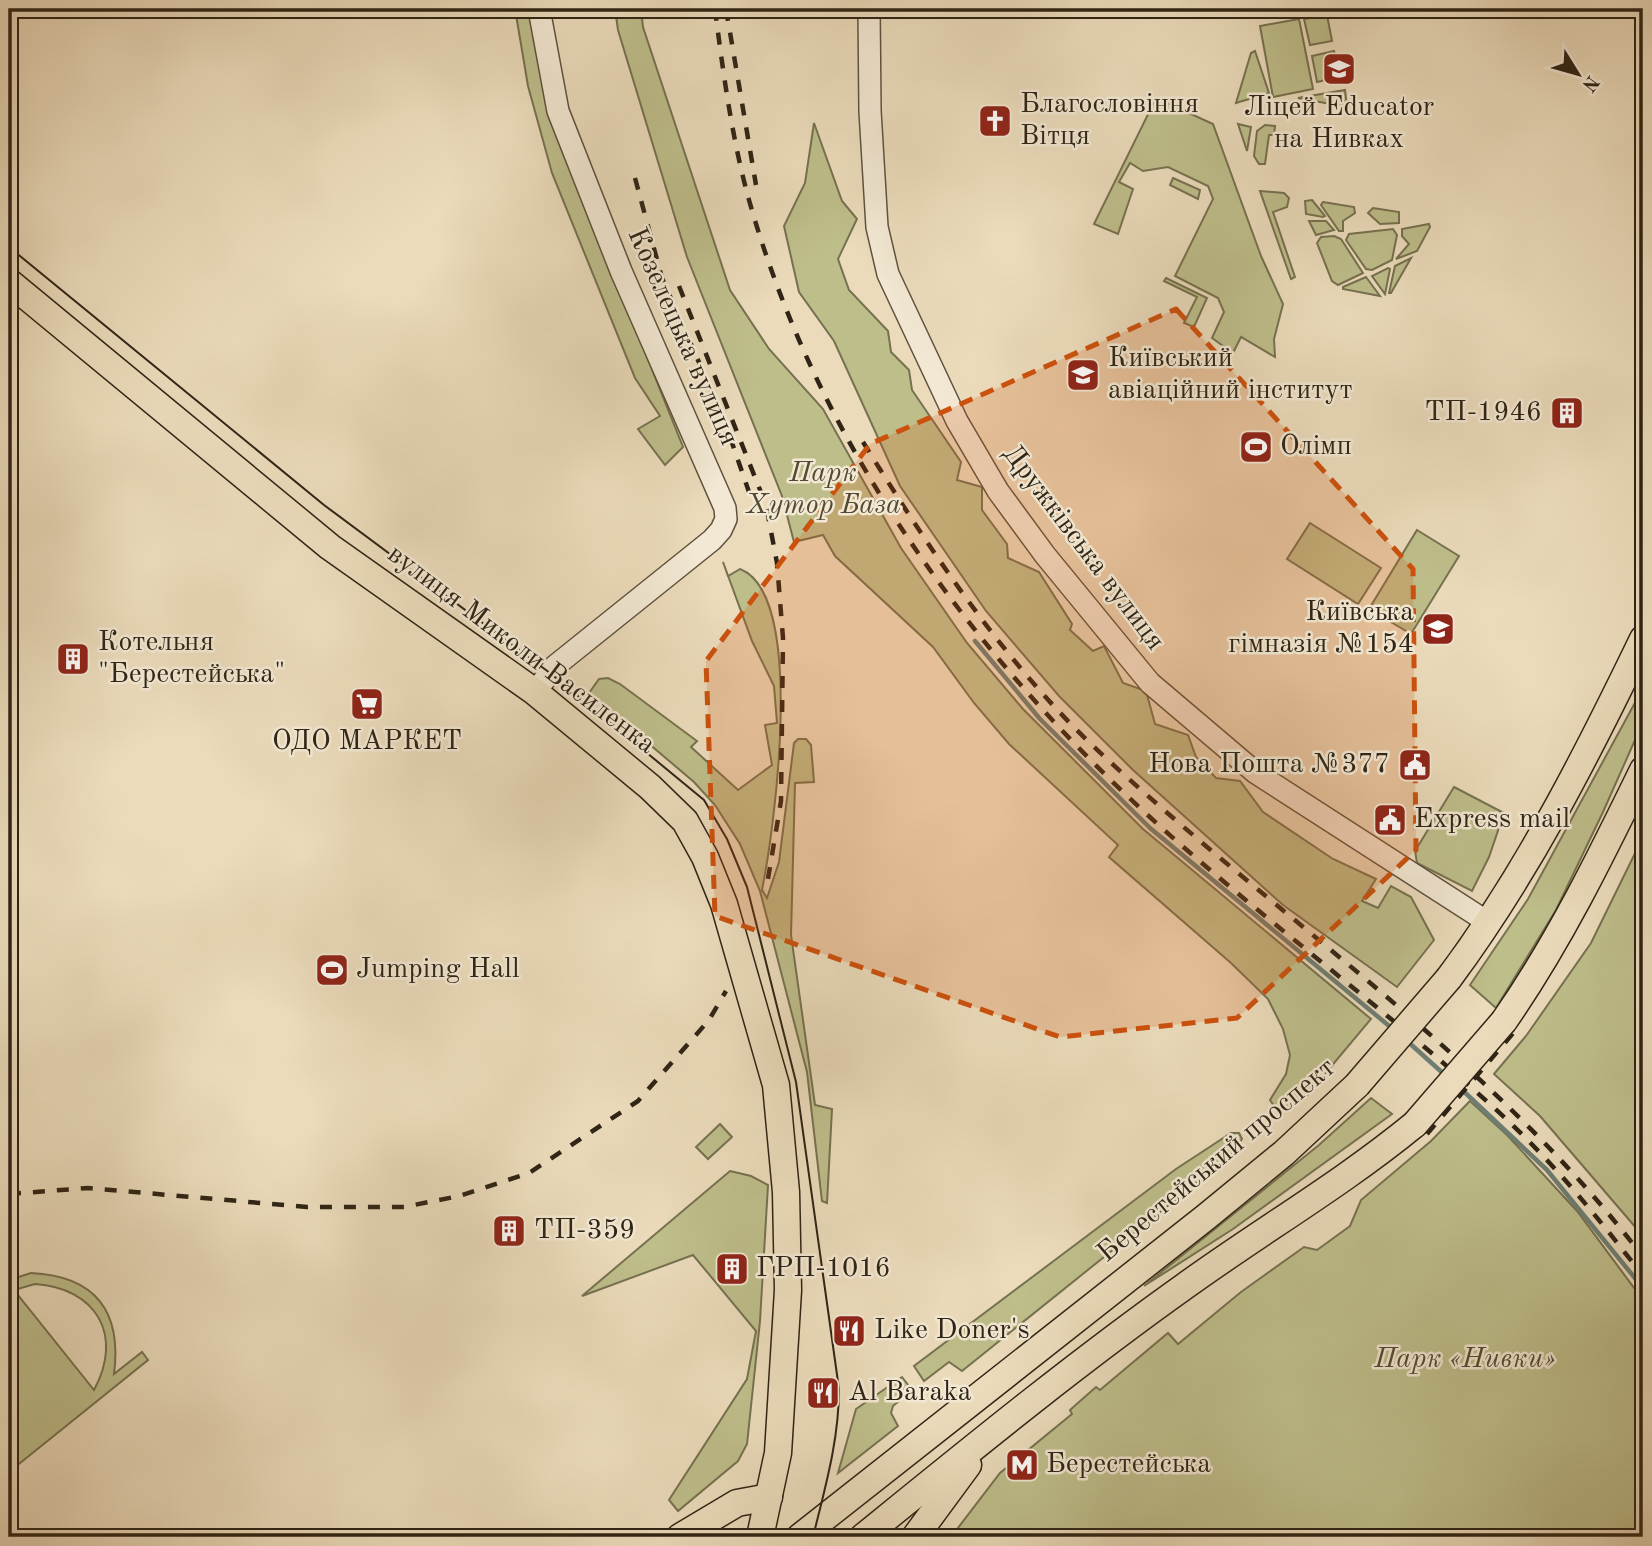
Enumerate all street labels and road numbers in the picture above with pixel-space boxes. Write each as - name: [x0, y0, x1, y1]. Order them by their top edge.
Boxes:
- street label: Козелецька вулиця: [621, 224, 743, 450]
- street label: Дружківська вулиця: [997, 440, 1169, 656]
- street label: вулиця Миколи Василенка: [382, 540, 660, 760]
- street label: Берестейський проспект: [1093, 1054, 1341, 1268]

